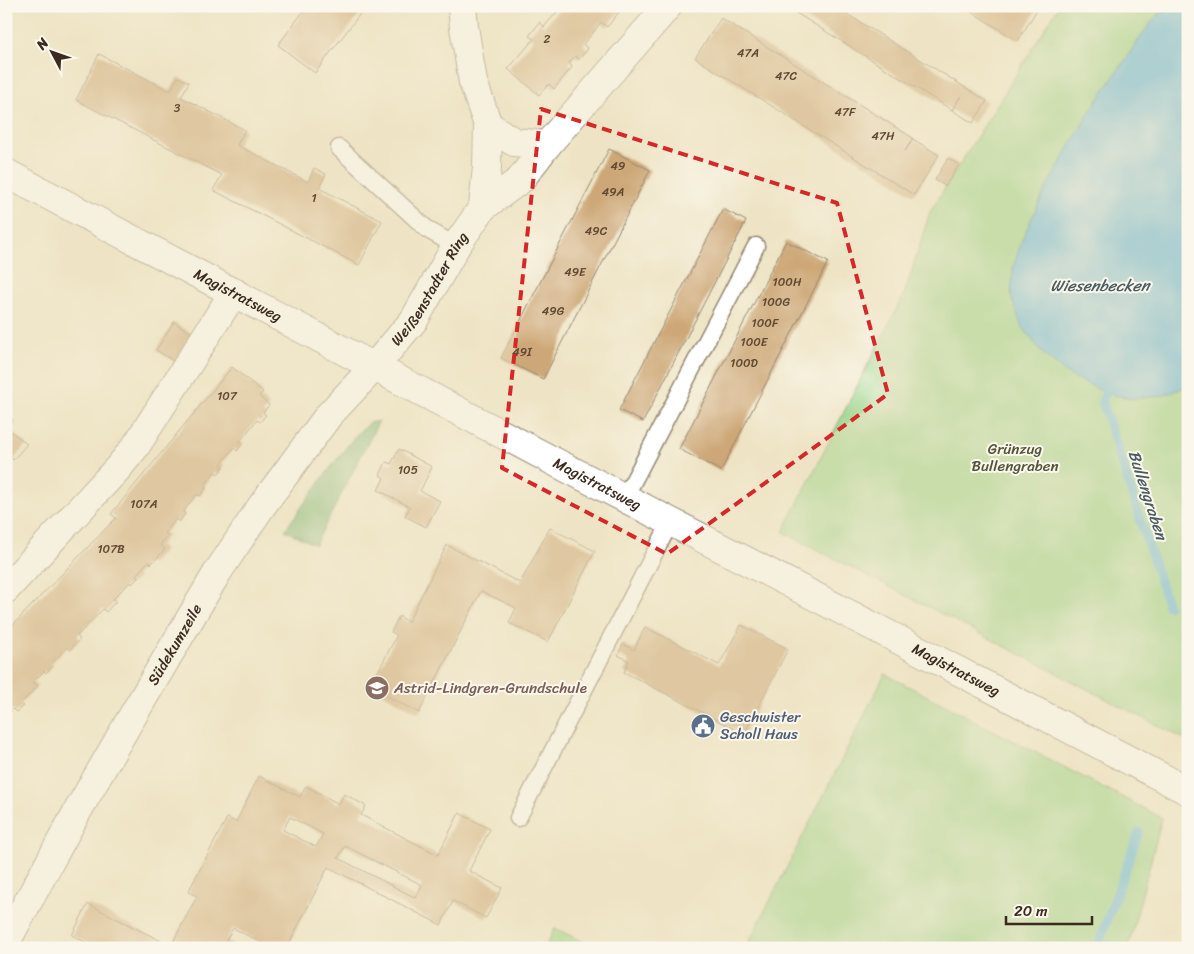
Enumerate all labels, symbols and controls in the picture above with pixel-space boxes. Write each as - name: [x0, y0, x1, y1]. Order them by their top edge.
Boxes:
- north arrow: [28, 28, 78, 78]
- house number: 2: [544, 28, 551, 50]
- text: N: [29, 32, 55, 56]
- house number: 47A: [737, 42, 759, 64]
- house number: 47C: [775, 65, 797, 87]
- house number: 3: [174, 97, 181, 119]
- house number: 47F: [835, 101, 856, 123]
- house number: 47H: [872, 125, 895, 147]
- house number: 49: [611, 155, 625, 177]
- house number: 49A: [602, 181, 624, 203]
- house number: 1: [311, 187, 317, 209]
- house number: 49C: [585, 220, 608, 242]
- street label: Weißenstadter Ring: [384, 226, 475, 352]
- street label: Magistratsweg: [189, 261, 287, 329]
- house number: 49E: [564, 261, 587, 283]
- house number: 100H: [773, 271, 802, 293]
- water label: Wiesenbecken: [1051, 271, 1152, 300]
- house number: 100G: [762, 291, 790, 313]
- house number: 49G: [542, 300, 565, 322]
- house number: 100F: [752, 312, 779, 334]
- house number: 100E: [741, 331, 769, 353]
- house number: 49I: [512, 341, 533, 363]
- house number: 100D: [730, 352, 759, 374]
- house number: 107: [217, 385, 238, 407]
- park label: Grünzug Bullengraben: [972, 436, 1058, 479]
- water label: Bullengraben: [1120, 446, 1177, 546]
- street label: Magistratsweg: [548, 450, 646, 518]
- house number: 105: [398, 459, 418, 481]
- house number: 107A: [130, 493, 158, 515]
- house number: 107B: [97, 538, 125, 560]
- street label: Südekumzeile: [140, 598, 209, 690]
- street label: Magistratsweg: [907, 636, 1005, 704]
- school or university icon: Astrid-Lindgren-Grundschule: [364, 675, 390, 701]
- place label: Astrid-Lindgren-Grundschule: [393, 675, 587, 701]
- place label: Geschwister Scholl Haus: [720, 704, 801, 747]
- public building icon: Geschwister Scholl Haus: [690, 713, 716, 739]
- scale bar: [1006, 894, 1093, 926]
- text: 20 m: [1014, 898, 1048, 924]

